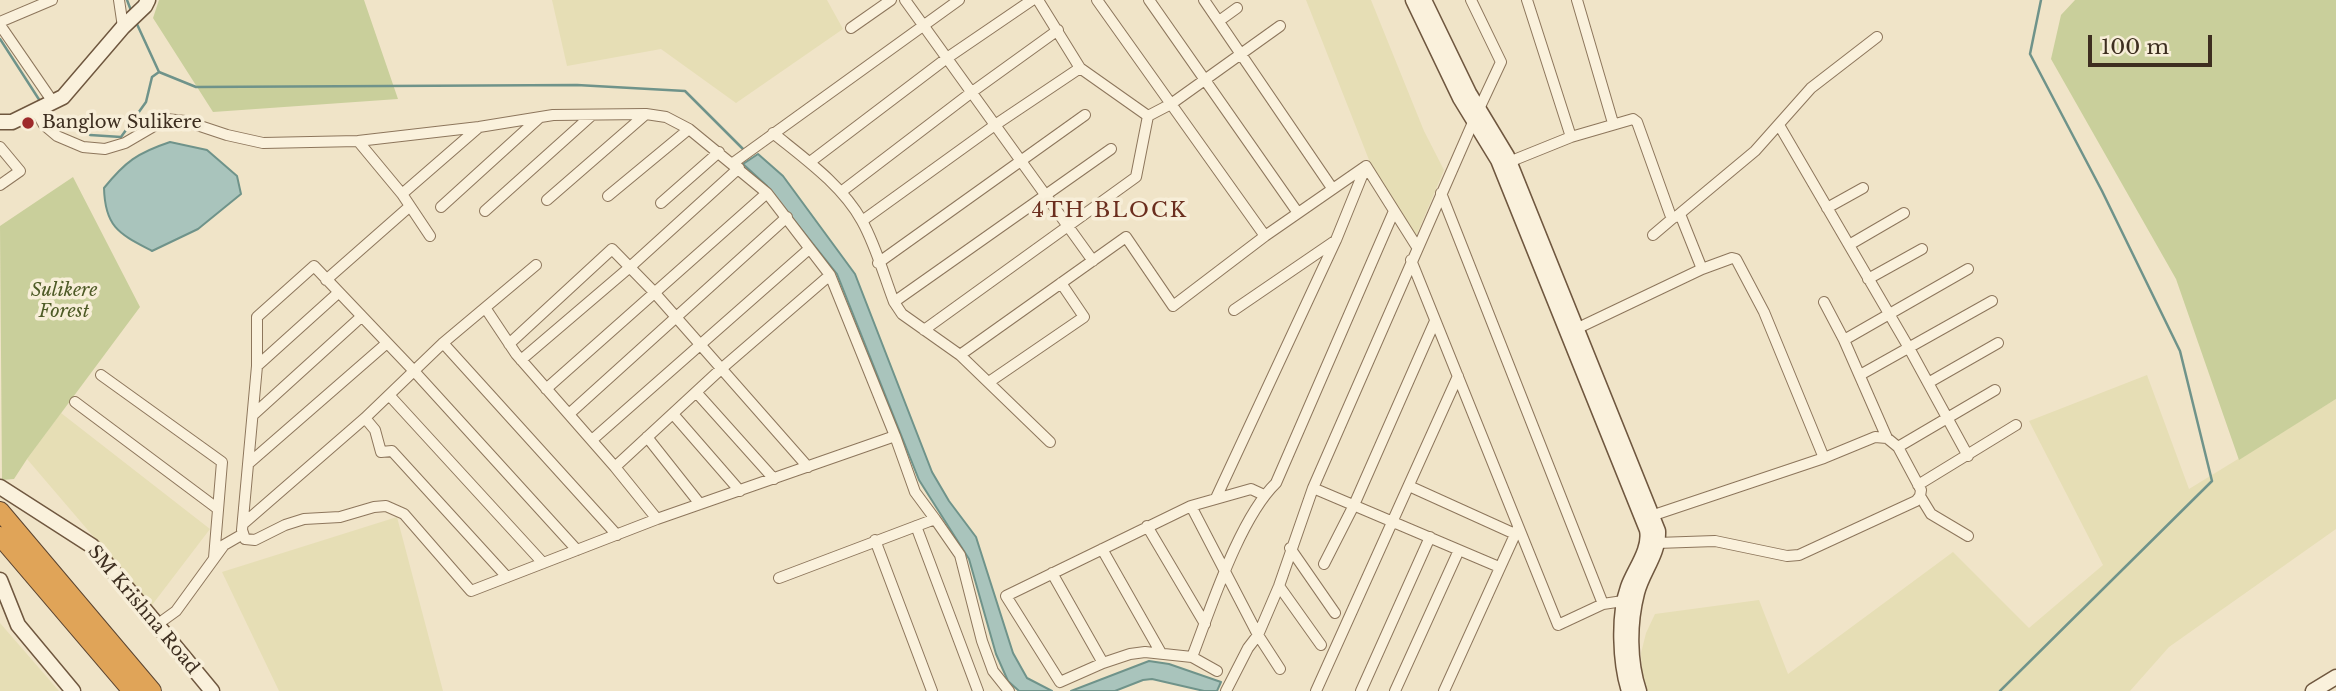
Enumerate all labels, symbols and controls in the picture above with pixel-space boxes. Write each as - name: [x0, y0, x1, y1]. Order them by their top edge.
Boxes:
- scale bar: [2091, 21, 2215, 65]
- text: 100 m: [2101, 34, 2169, 60]
- place label: Banglow Sulikere: [42, 112, 202, 134]
- marker: Banglow Sulikere: [20, 115, 36, 131]
- district label: 4TH BLOCK: [1033, 198, 1187, 224]
- park label: Sulikere Forest: [31, 280, 97, 322]
- street label: SM Krishna Road: [83, 541, 203, 679]

